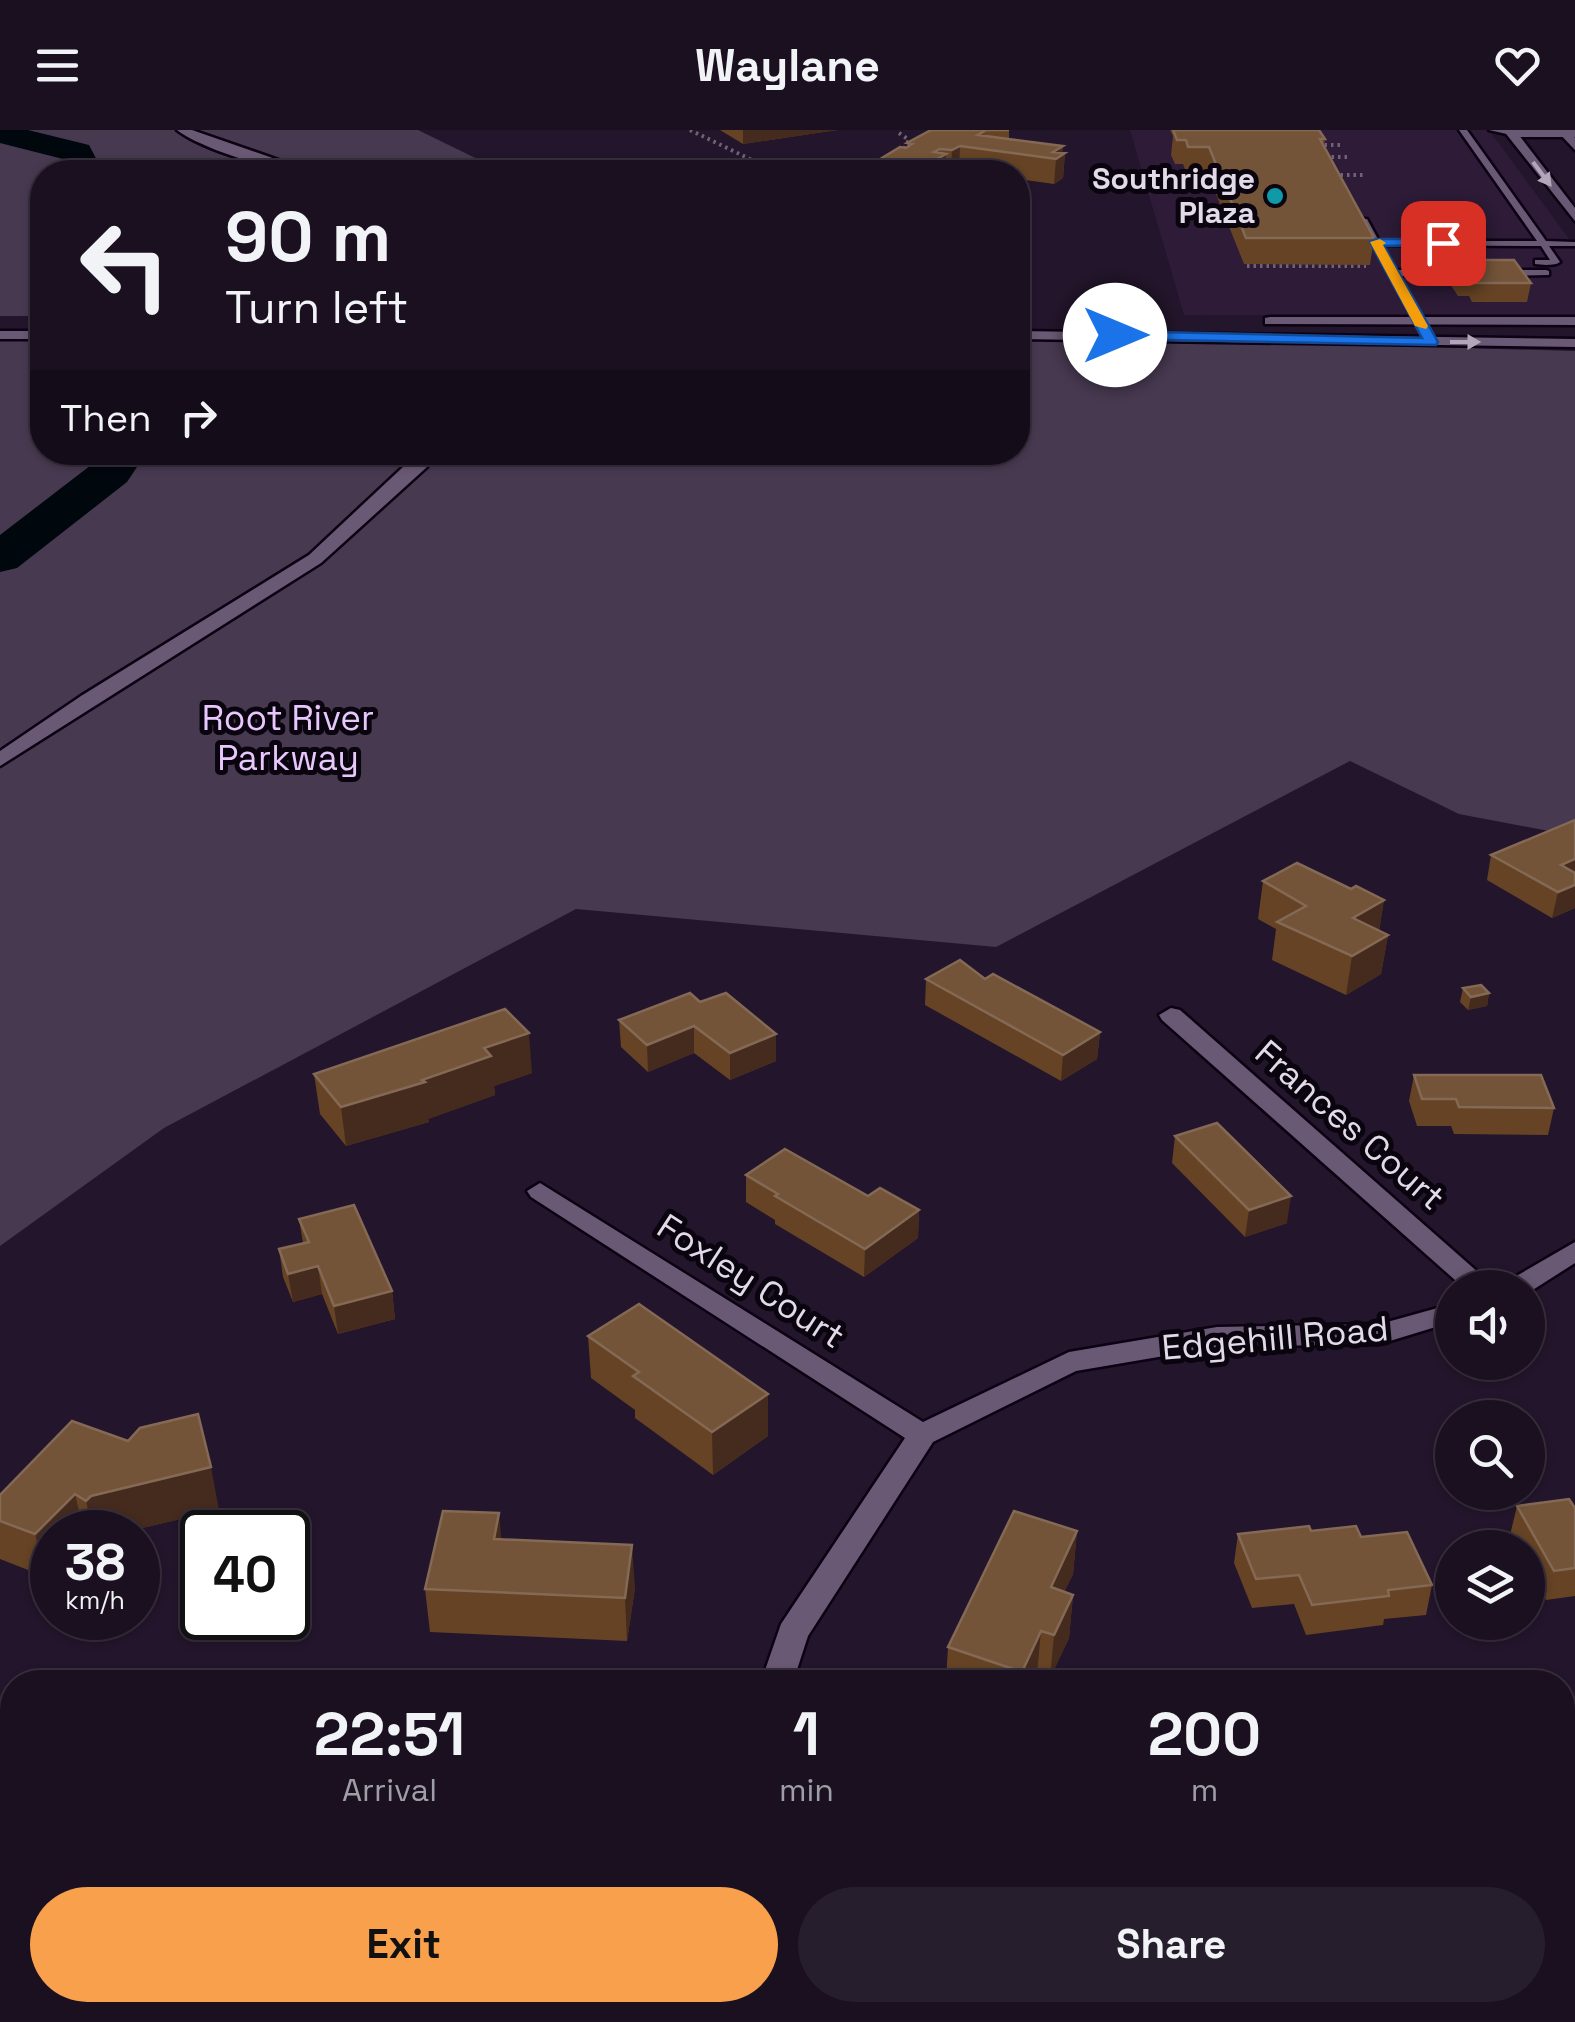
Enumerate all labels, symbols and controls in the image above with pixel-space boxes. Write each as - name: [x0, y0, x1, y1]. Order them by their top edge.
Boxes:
- text: Waylane: [695, 37, 880, 94]
- icon: menu: [30, 38, 85, 93]
- icon: heart: [1490, 38, 1545, 93]
- place label: Southridge Plaza: [1092, 159, 1255, 232]
- one-way arrow: [1531, 160, 1552, 186]
- marker: Southridge Plaza: [1264, 185, 1286, 207]
- text: 90 m: [225, 192, 391, 281]
- icon: left: [60, 200, 190, 330]
- pin: [1401, 201, 1486, 286]
- icon: arrive: [1416, 216, 1471, 271]
- text: Turn left: [225, 279, 408, 336]
- position arrow: [1063, 283, 1167, 387]
- one-way arrow: [1449, 334, 1481, 350]
- icon: right: [171, 390, 226, 445]
- text: Then: [60, 394, 151, 442]
- park label: Root River Parkway: [202, 696, 374, 780]
- street label: Frances Court: [1246, 1031, 1454, 1219]
- street label: Foxley Court: [649, 1204, 853, 1358]
- map controls: [1435, 1270, 1545, 1640]
- button: sound: [1435, 1270, 1545, 1380]
- street label: Edgehill Road: [1160, 1306, 1390, 1370]
- button: search: [1435, 1400, 1545, 1510]
- speed limit sign: 40: [180, 1510, 310, 1640]
- button: layers: [1435, 1530, 1545, 1640]
- text: 38: [65, 1531, 125, 1595]
- text: km/h: [65, 1584, 125, 1616]
- text: 22:51: [314, 1696, 465, 1773]
- text: 1: [793, 1696, 820, 1773]
- text: 200: [1148, 1696, 1261, 1773]
- text: Arrival: [342, 1770, 437, 1810]
- text: min: [779, 1770, 834, 1810]
- text: m: [1191, 1770, 1218, 1810]
- button: Exit: [30, 1887, 778, 2002]
- button: Share: [798, 1887, 1545, 2002]

